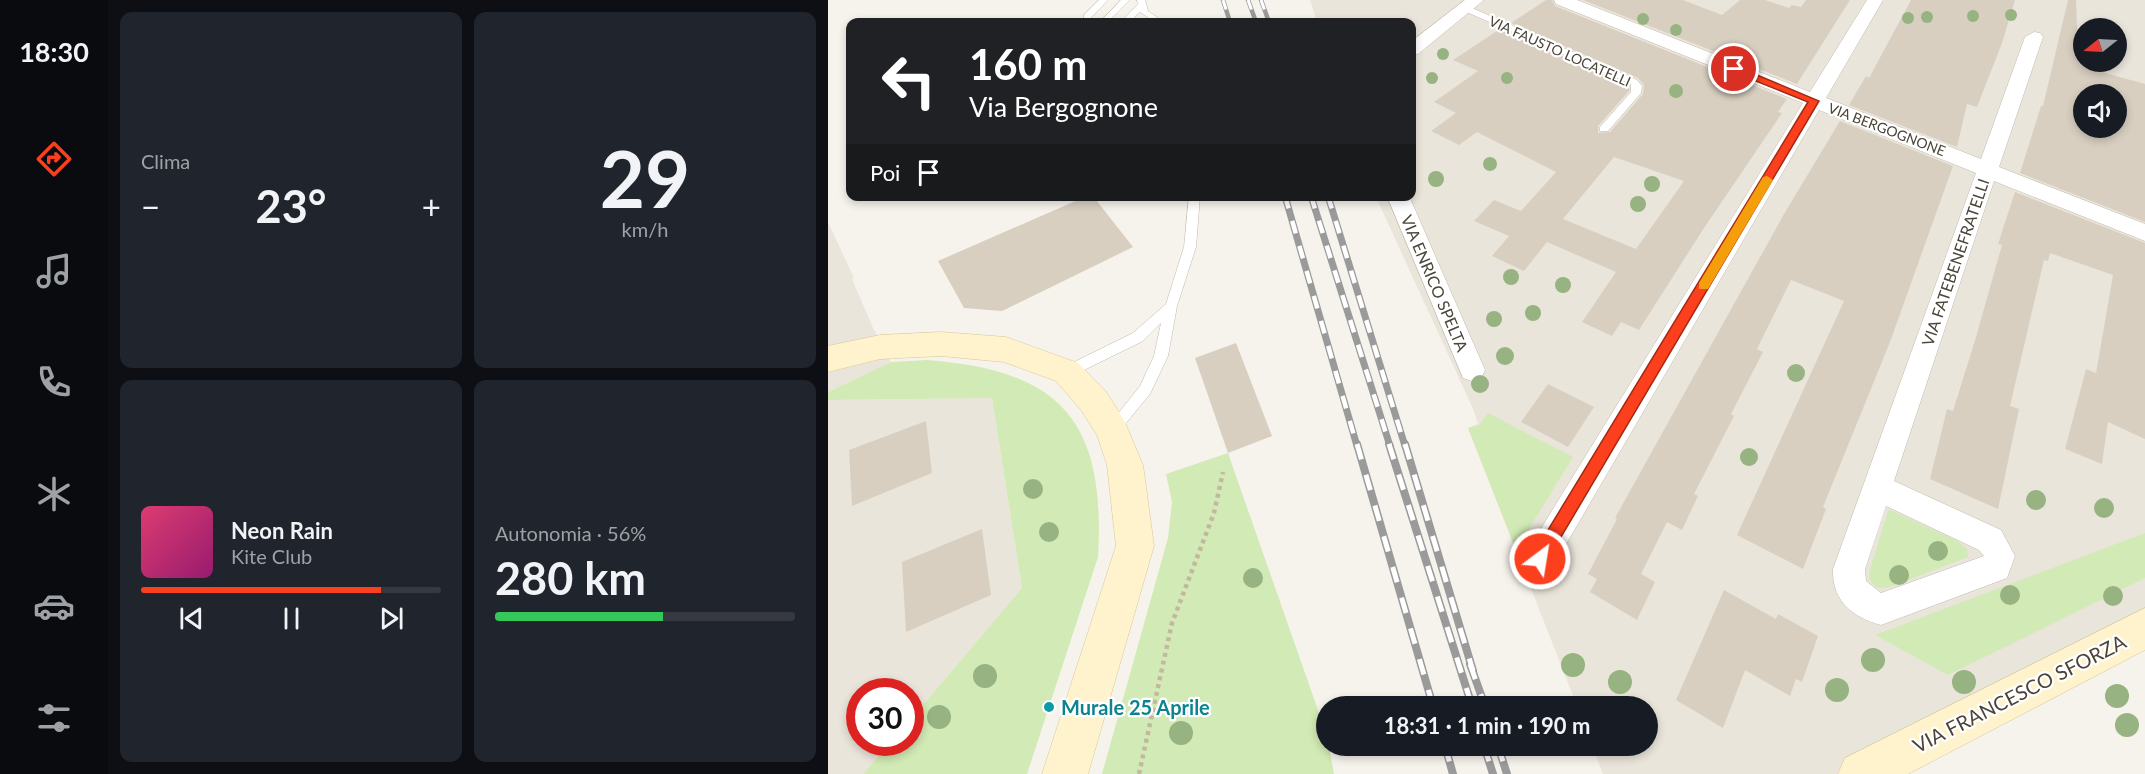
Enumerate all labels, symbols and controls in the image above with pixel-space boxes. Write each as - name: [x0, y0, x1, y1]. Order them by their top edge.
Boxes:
- street label: VIA FAUSTO LOCATELLI: [1487, 12, 1633, 90]
- north arrow: [2073, 18, 2127, 72]
- map controls: [2073, 18, 2127, 138]
- text: 18:30: [19, 35, 89, 68]
- text: 160 m: [969, 39, 1087, 89]
- icon: left: [870, 42, 948, 120]
- pin: [1708, 43, 1759, 94]
- icon: arrive: [1717, 52, 1750, 85]
- button: sound: [2073, 84, 2127, 138]
- text: Via Bergognone: [969, 90, 1158, 123]
- street label: VIA BERGOGNONE: [1826, 99, 1948, 159]
- text: 29: [600, 131, 690, 225]
- icon: directions: [33, 138, 75, 180]
- text: Clima: [141, 149, 190, 173]
- icon: arrive: [912, 156, 945, 189]
- text: Poi: [870, 159, 900, 186]
- street label: VIA FATEBENEFRATELLI: [1917, 176, 1993, 348]
- text: 23°: [256, 179, 326, 233]
- text: −: [141, 186, 160, 226]
- text: +: [422, 186, 441, 226]
- street label: VIA ENRICO SPELTA: [1398, 212, 1472, 354]
- text: km/h: [622, 217, 668, 241]
- icon: music: [33, 250, 75, 292]
- icon: phone: [33, 361, 75, 403]
- icon: climate: [33, 473, 75, 515]
- text: Neon Rain: [231, 517, 333, 544]
- text: Autonomia · 56%: [495, 521, 646, 545]
- position arrow: [1508, 527, 1572, 591]
- text: Kite Club: [231, 544, 312, 568]
- text: 280 km: [495, 551, 646, 605]
- icon: car: [33, 585, 75, 627]
- icon: previous: [175, 602, 208, 635]
- icon: pause: [275, 602, 308, 635]
- icon: next: [375, 602, 408, 635]
- street label: VIA FRANCESCO SFORZA: [1908, 629, 2130, 757]
- speed limit sign: 30: [846, 678, 924, 756]
- place label: Murale 25 Aprile: [1061, 695, 1210, 719]
- icon: filters: [33, 697, 75, 739]
- marker: Murale 25 Aprile: [1042, 700, 1056, 714]
- text: 18:31 · 1 min · 190 m: [1384, 712, 1590, 739]

